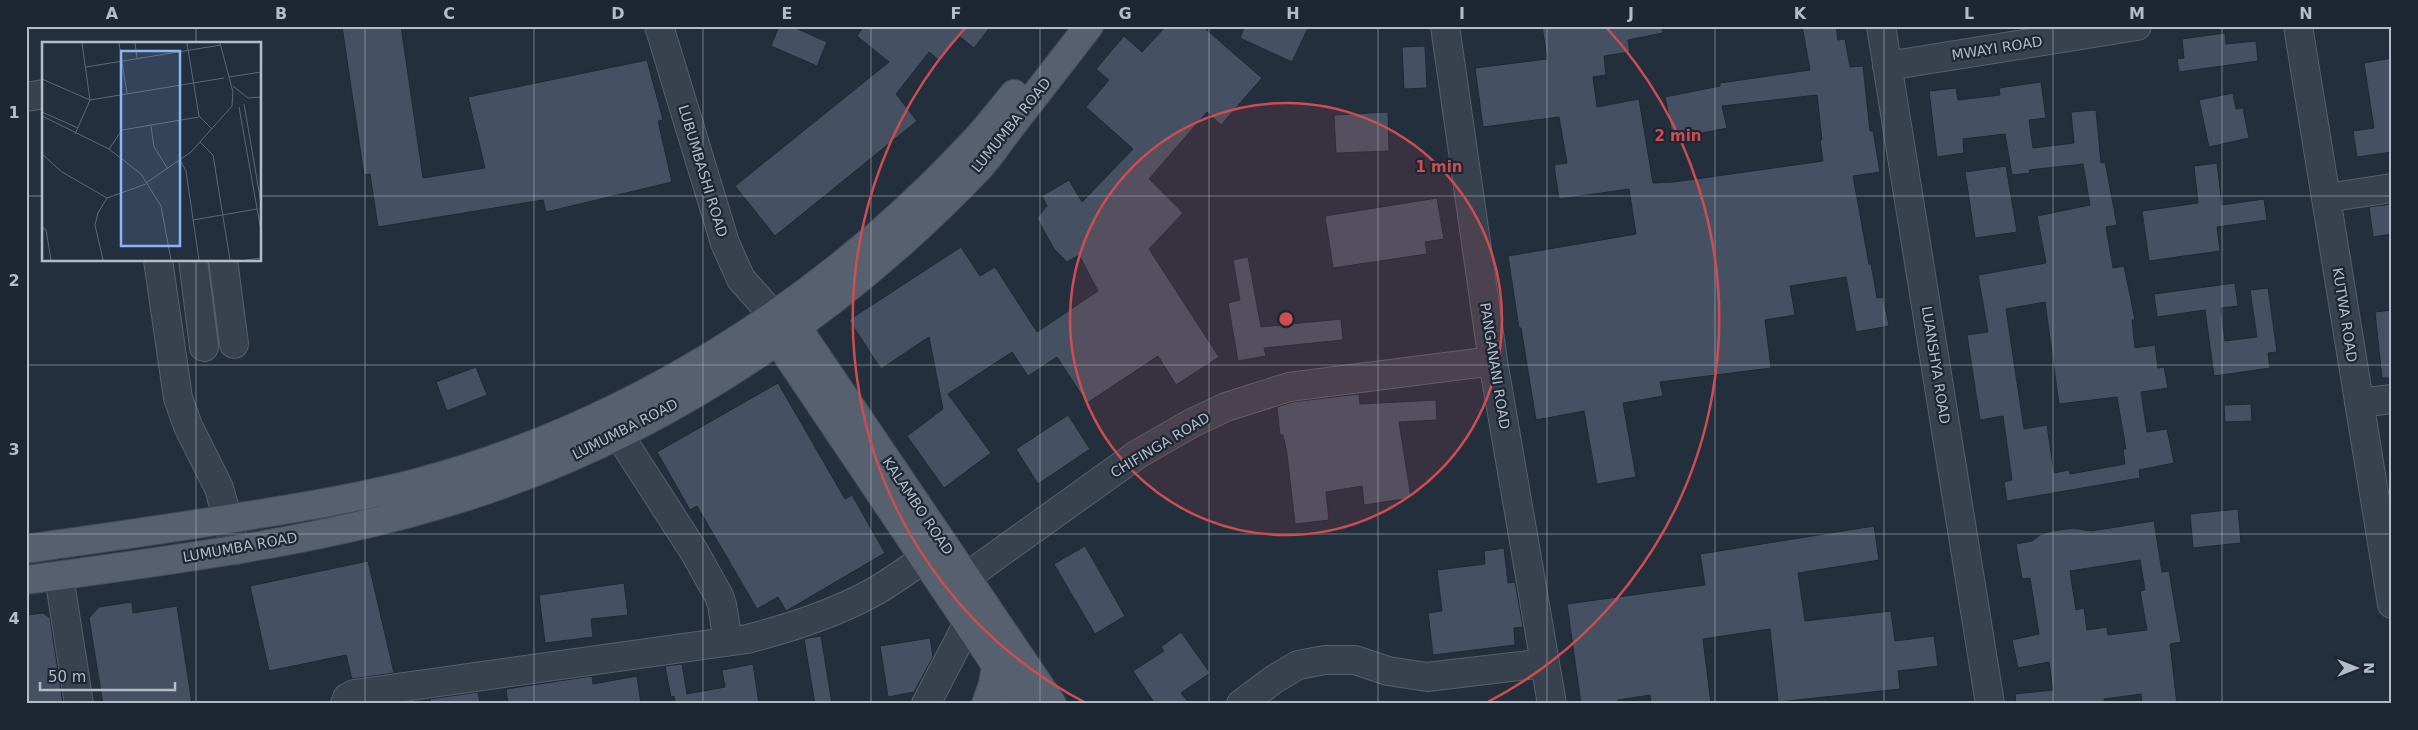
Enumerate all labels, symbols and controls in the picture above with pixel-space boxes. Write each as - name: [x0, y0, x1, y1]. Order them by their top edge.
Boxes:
- text: A: [106, 4, 119, 23]
- text: B: [275, 4, 287, 23]
- text: C: [443, 4, 455, 23]
- text: D: [611, 4, 625, 23]
- text: E: [782, 4, 792, 23]
- text: F: [951, 4, 961, 23]
- text: G: [1118, 4, 1132, 23]
- text: H: [1286, 4, 1300, 23]
- text: I: [1459, 4, 1465, 23]
- text: J: [1627, 4, 1634, 23]
- text: K: [1794, 4, 1807, 23]
- text: L: [1964, 4, 1974, 23]
- text: M: [2129, 4, 2145, 23]
- text: N: [2299, 4, 2313, 23]
- street label: MWAYI ROAD: [1950, 33, 2044, 63]
- inset map: [42, 42, 261, 261]
- street label: LUMUMBA ROAD: [968, 75, 1054, 175]
- text: 1: [8, 103, 20, 122]
- street label: LUBUMBASHI ROAD: [675, 103, 731, 239]
- text: 2 min: [1654, 127, 1702, 145]
- text: 1 min: [1415, 158, 1463, 176]
- street label: KUTWA ROAD: [2330, 267, 2360, 363]
- text: 2: [8, 271, 20, 290]
- street label: PANGANANI ROAD: [1477, 302, 1513, 430]
- street label: LUANSHYA ROAD: [1919, 305, 1953, 425]
- centre of rings: [1277, 310, 1295, 328]
- street label: LUMUMBA ROAD: [570, 395, 680, 463]
- street label: CHIFINGA ROAD: [1108, 409, 1212, 481]
- text: 3: [8, 440, 20, 459]
- street label: KALAMBO ROAD: [879, 454, 957, 558]
- street label: LUMUMBA ROAD: [181, 529, 299, 565]
- text: 4: [8, 609, 20, 628]
- north arrow: [2330, 642, 2380, 692]
- scale bar: [40, 660, 175, 692]
- text: N: [2361, 662, 2377, 674]
- text: 50 m: [48, 668, 86, 686]

